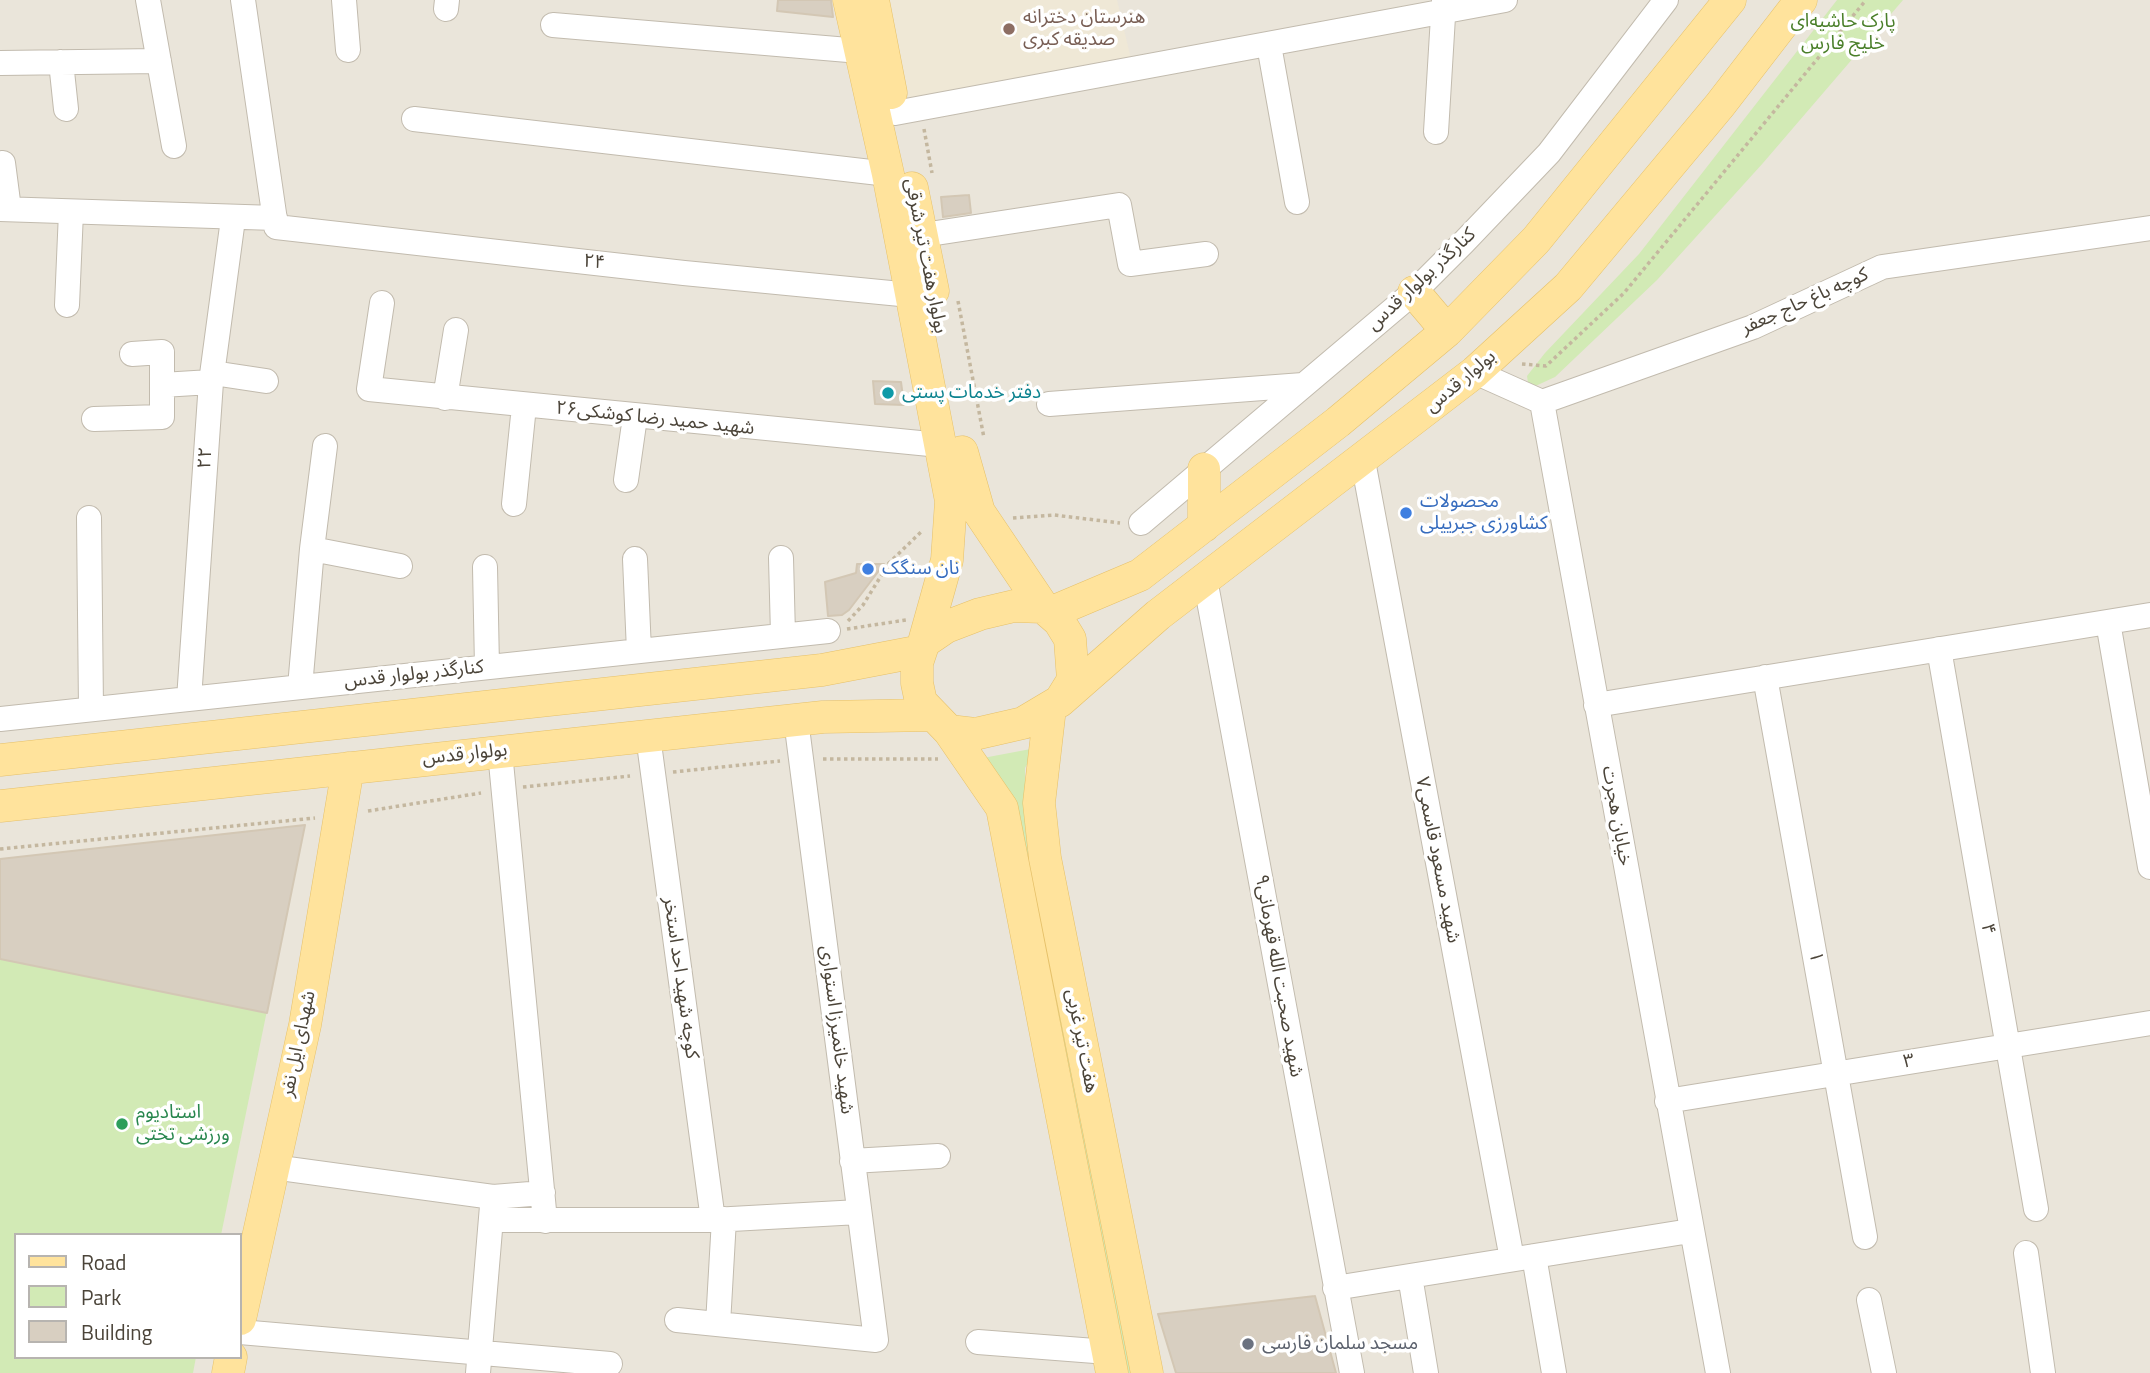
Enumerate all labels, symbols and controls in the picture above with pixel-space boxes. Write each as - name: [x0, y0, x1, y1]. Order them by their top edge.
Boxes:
- place label: هنرستان دخترانه صدیقه کبری: [1023, 7, 1145, 51]
- park label: پارک حاشیه‌ای خلیج فارس: [1790, 11, 1896, 55]
- marker: هنرستان دخترانه صدیقه کبری: [1001, 21, 1017, 37]
- street label: بولوار هفت تیر شرقی: [899, 176, 951, 336]
- street label: کنارگذر بولوار قدس: [1363, 224, 1481, 336]
- street label: ۲۴: [582, 250, 606, 276]
- street label: کوچه باغ حاج جعفر: [1738, 264, 1872, 340]
- street label: بولوار قدس: [1421, 346, 1501, 418]
- place label: دفتر خدمات پستی: [902, 382, 1041, 404]
- marker: دفتر خدمات پستی: [880, 385, 896, 401]
- street label: شهید حمید رضا کوشکی۲۶: [554, 397, 756, 441]
- street label: ۲۲: [194, 446, 218, 470]
- place label: محصولات کشاورزی جبرییلی: [1420, 491, 1548, 535]
- marker: محصولات کشاورزی جبرییلی: [1398, 505, 1414, 521]
- place label: نان سنگک: [882, 558, 959, 580]
- marker: نان سنگک: [860, 561, 876, 577]
- street label: کنارگذر بولوار قدس: [343, 656, 485, 694]
- street label: بولوار قدس: [421, 739, 509, 771]
- street label: خیابان هجرت: [1596, 764, 1636, 868]
- street label: شهید مسعود قاسمی۷: [1410, 775, 1464, 945]
- street label: شهید صحبت الله قهرمانی۹: [1249, 873, 1307, 1079]
- street label: کوچه شهید احد استخر: [657, 895, 703, 1061]
- street label: ۴: [1975, 922, 1999, 936]
- street label: شهید خانمیرزا استواری: [814, 944, 858, 1116]
- street label: ۱: [1803, 950, 1827, 964]
- street label: هفت تیر غربی: [1060, 987, 1102, 1095]
- street label: شهدای ایل نفر: [277, 989, 321, 1099]
- street label: ۳: [1902, 1050, 1916, 1074]
- place label: استادیوم ورزشی تختی: [136, 1102, 230, 1146]
- marker: استادیوم ورزشی تختی: [114, 1116, 130, 1132]
- legend: [14, 1233, 242, 1359]
- text: Road: [81, 1246, 126, 1278]
- text: Park: [81, 1281, 121, 1313]
- text: Building: [81, 1316, 152, 1348]
- place label: مسجد سلمان فارسی: [1262, 1333, 1418, 1355]
- marker: مسجد سلمان فارسی: [1240, 1336, 1256, 1352]

